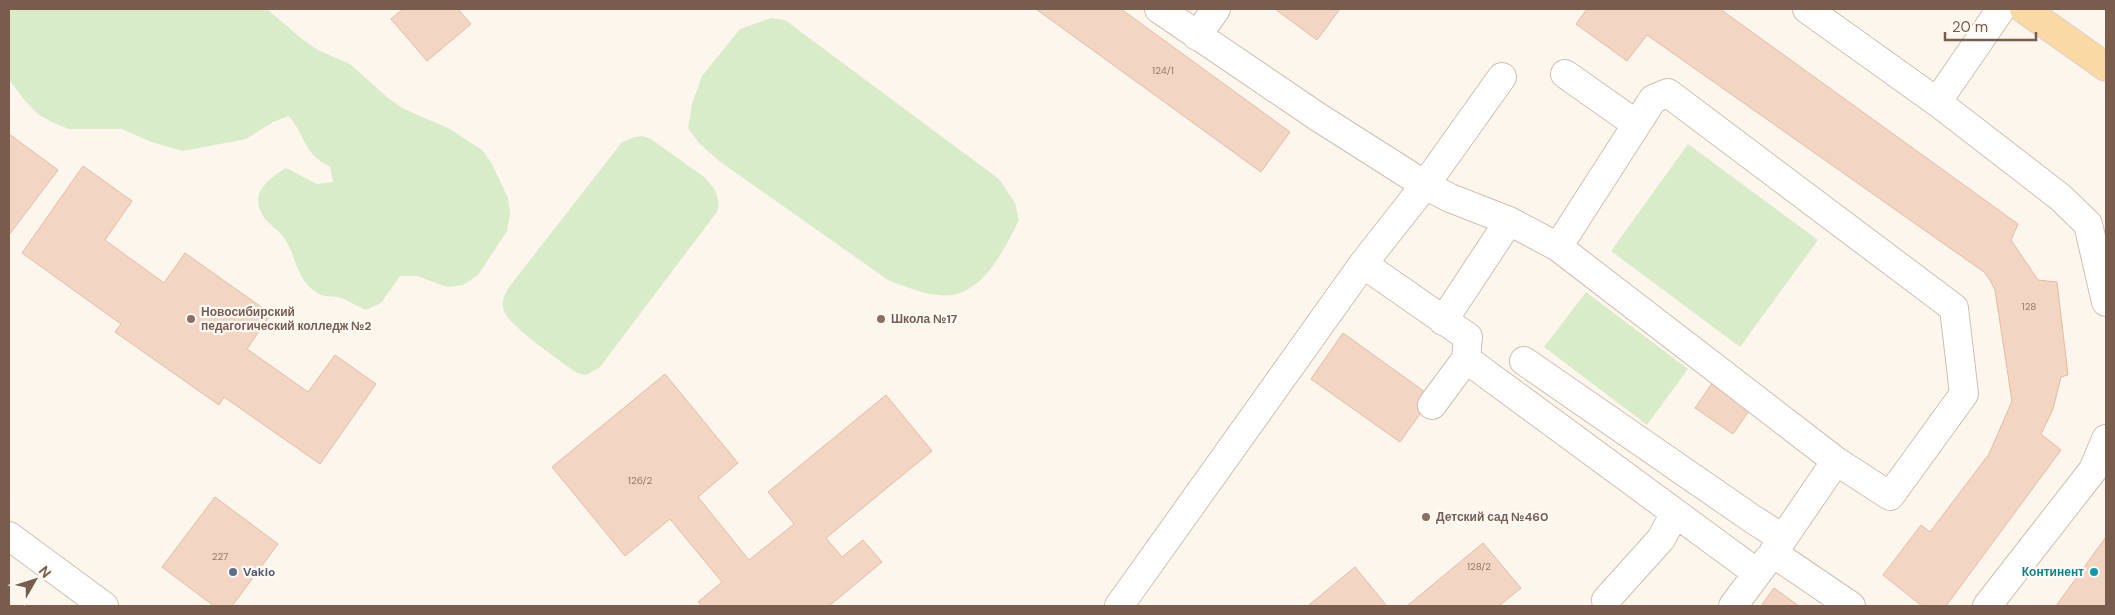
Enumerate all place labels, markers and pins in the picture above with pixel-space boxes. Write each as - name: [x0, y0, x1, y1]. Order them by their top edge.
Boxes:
- place label: Новосибирский педагогический колледж №2: [201, 304, 371, 334]
- place label: Школа №17: [891, 311, 958, 327]
- marker: Новосибирский педагогический колледж №2: [185, 313, 197, 325]
- marker: Школа №17: [875, 313, 887, 325]
- place label: Детский сад №460: [1436, 509, 1548, 525]
- marker: Детский сад №460: [1420, 511, 1432, 523]
- place label: Vakio: [243, 564, 275, 580]
- place label: Континент: [2022, 564, 2084, 580]
- marker: Vakio: [227, 566, 239, 578]
- marker: Континент: [2088, 566, 2100, 578]

